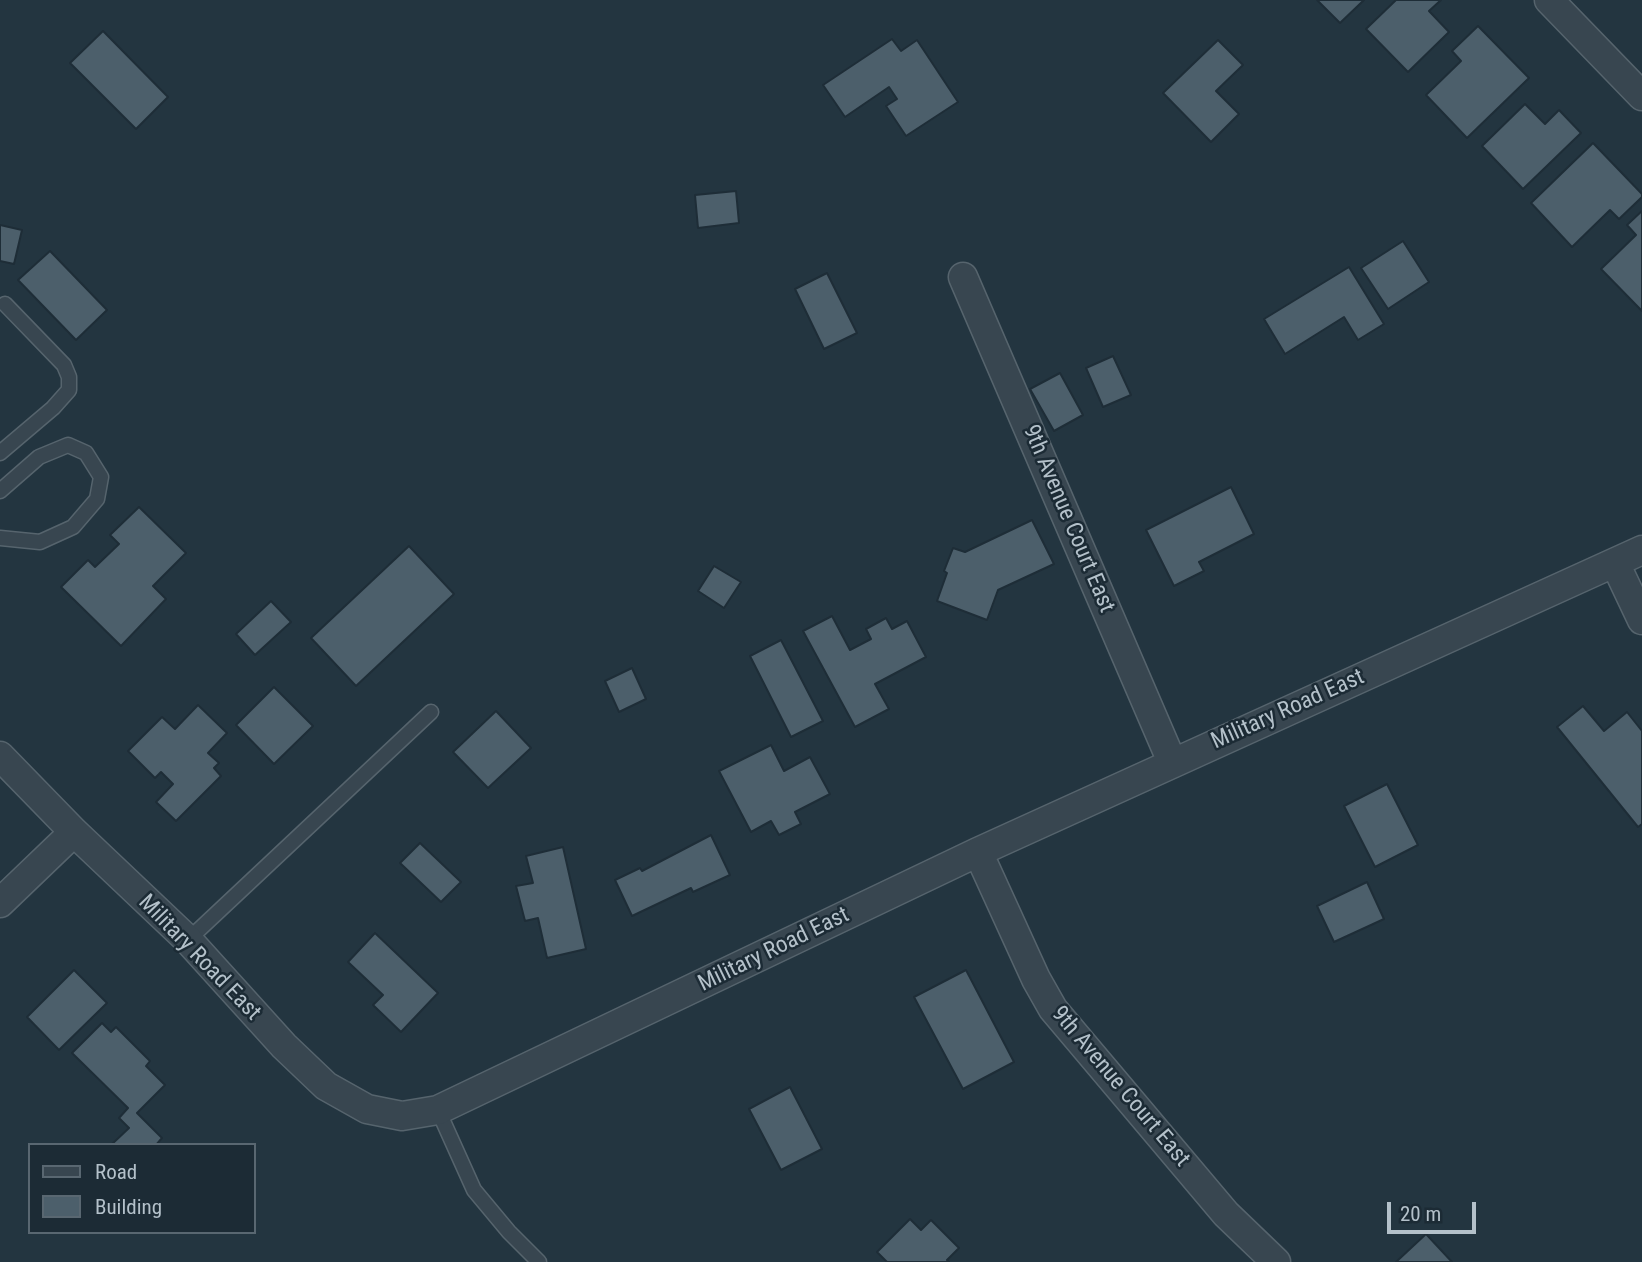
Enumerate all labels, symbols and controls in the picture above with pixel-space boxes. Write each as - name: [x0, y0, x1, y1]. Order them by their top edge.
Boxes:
- street label: 9th Avenue Court East: [1016, 421, 1120, 617]
- street label: Military Road East: [1207, 664, 1369, 756]
- street label: Military Road East: [132, 889, 266, 1027]
- street label: Military Road East: [694, 902, 854, 998]
- street label: 9th Avenue Court East: [1045, 1001, 1195, 1173]
- legend: [28, 1143, 256, 1234]
- text: Road: [95, 1160, 137, 1184]
- scale bar: [1390, 1188, 1479, 1232]
- text: Building: [95, 1195, 162, 1219]
- text: 20 m: [1400, 1202, 1441, 1226]

